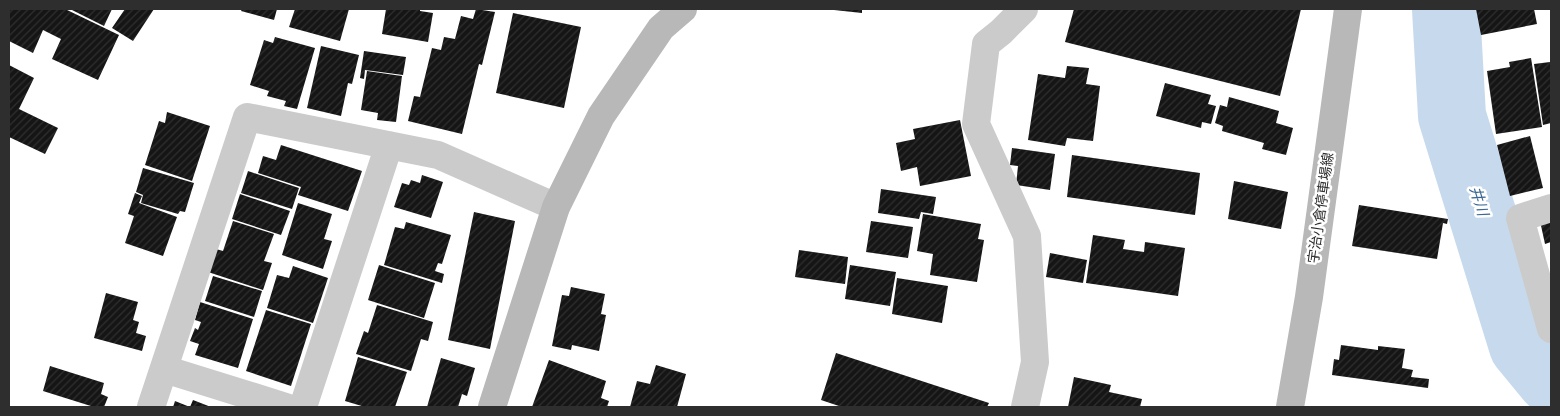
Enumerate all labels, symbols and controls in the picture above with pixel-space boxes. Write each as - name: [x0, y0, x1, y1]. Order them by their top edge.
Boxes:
- street label: 宇治小倉停車場線: [1305, 151, 1337, 265]
- water label: 井川: [1466, 184, 1493, 220]

